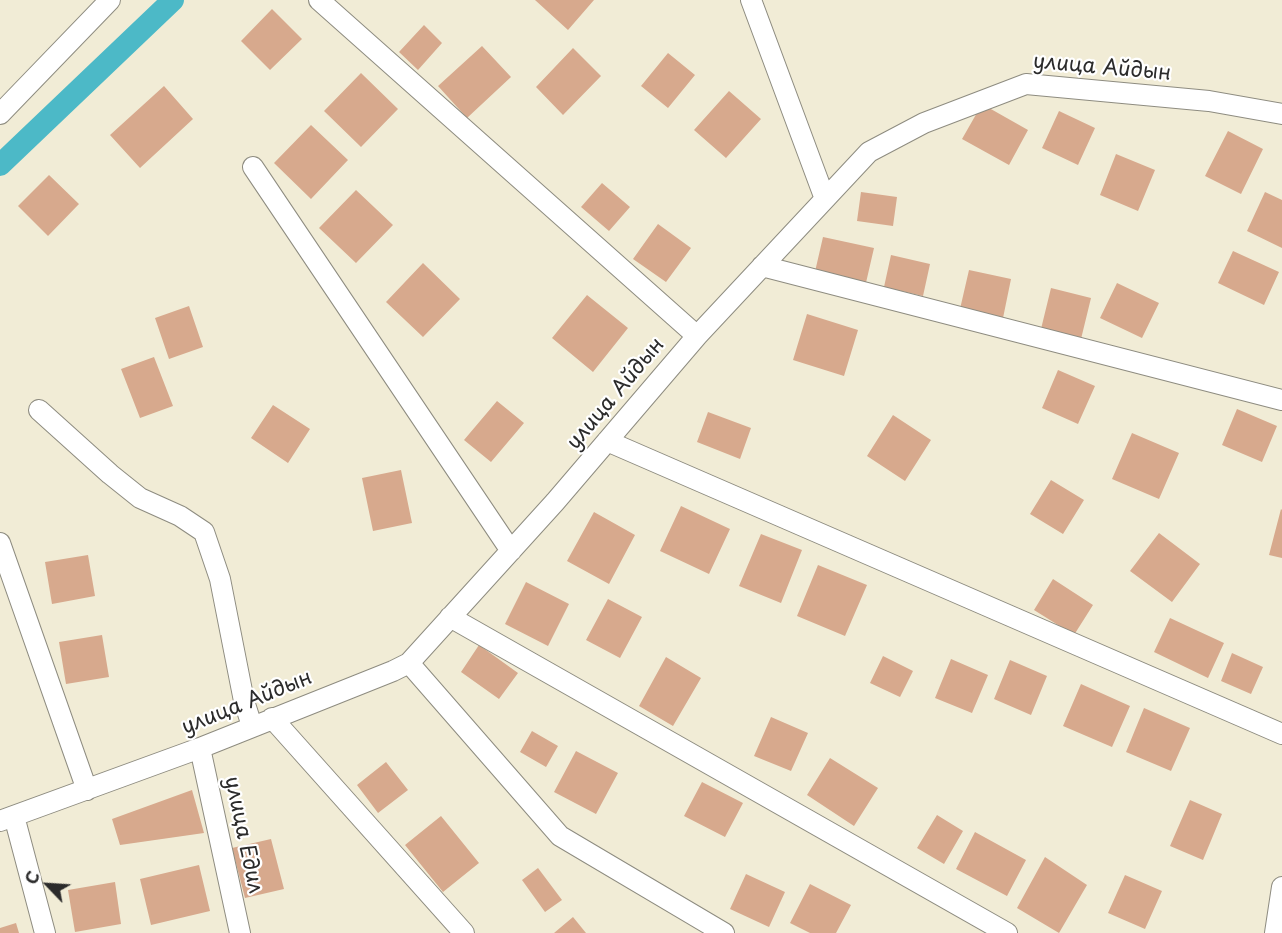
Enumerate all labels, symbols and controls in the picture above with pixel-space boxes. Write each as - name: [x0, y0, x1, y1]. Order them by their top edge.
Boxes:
- street label: улица Айдын: [1032, 49, 1172, 87]
- street label: улица Айдын: [562, 333, 670, 455]
- street label: улица Айдын: [178, 665, 316, 741]
- street label: улица Едил: [218, 774, 268, 896]
- north arrow: [18, 855, 78, 915]
- text: С: [18, 867, 45, 888]

